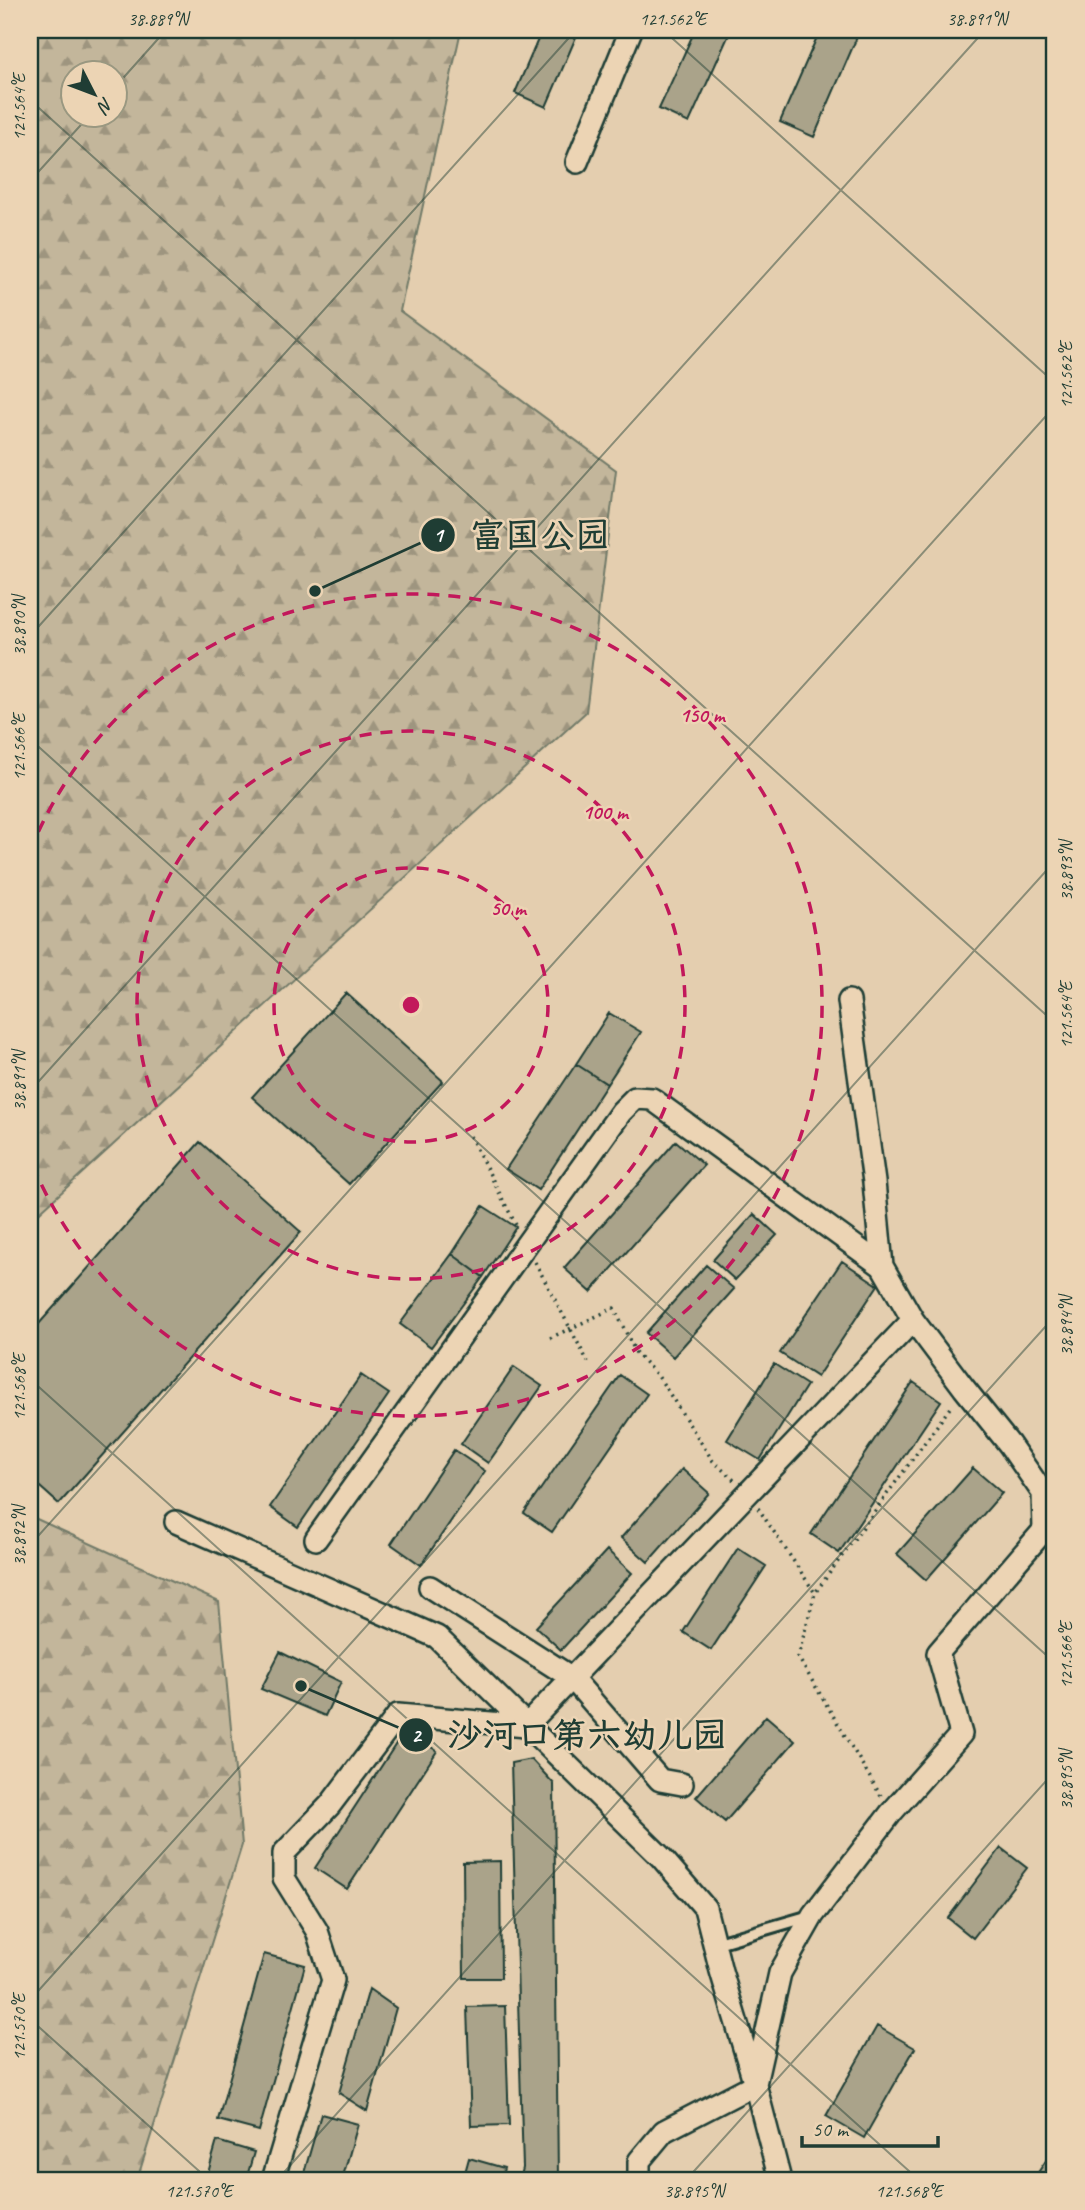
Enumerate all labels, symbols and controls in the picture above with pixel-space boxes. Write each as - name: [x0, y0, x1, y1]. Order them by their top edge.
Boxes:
- text: 38.889°N: [128, 8, 191, 30]
- text: 121.562°E: [640, 8, 709, 30]
- text: 38.891°N: [947, 8, 1010, 30]
- north arrow: [60, 60, 130, 130]
- text: 121.564°E: [8, 71, 30, 140]
- text: N: [91, 92, 119, 120]
- text: 121.562°E: [1055, 339, 1077, 408]
- callout: 富国公园: [421, 507, 624, 563]
- text: 富国公园: [470, 513, 610, 558]
- text: 1: [433, 522, 445, 548]
- text: 38.890°N: [8, 593, 30, 656]
- text: 150 m: [679, 702, 727, 728]
- text: 121.566°E: [8, 711, 30, 780]
- text: 100 m: [582, 799, 630, 825]
- text: 38.893°N: [1055, 838, 1077, 901]
- text: 50 m: [490, 895, 528, 921]
- text: 121.564°E: [1055, 979, 1077, 1048]
- centre of rings: [399, 993, 423, 1017]
- text: 38.891°N: [8, 1048, 30, 1111]
- text: 38.894°N: [1055, 1293, 1077, 1356]
- text: 121.568°E: [8, 1351, 30, 1420]
- text: 38.892°N: [8, 1503, 30, 1566]
- text: 121.566°E: [1055, 1619, 1077, 1688]
- callout: 沙河口第六幼儿园: [398, 1707, 741, 1763]
- text: 沙河口第六幼儿园: [447, 1713, 727, 1758]
- text: 2: [411, 1722, 423, 1748]
- text: 38.895°N: [1055, 1747, 1077, 1810]
- text: 121.570°E: [8, 1991, 30, 2060]
- scale bar: [802, 2105, 938, 2149]
- text: 50 m: [812, 2116, 850, 2142]
- text: 121.570°E: [166, 2180, 235, 2202]
- text: 38.895°N: [664, 2180, 727, 2202]
- text: 121.568°E: [876, 2180, 945, 2202]

